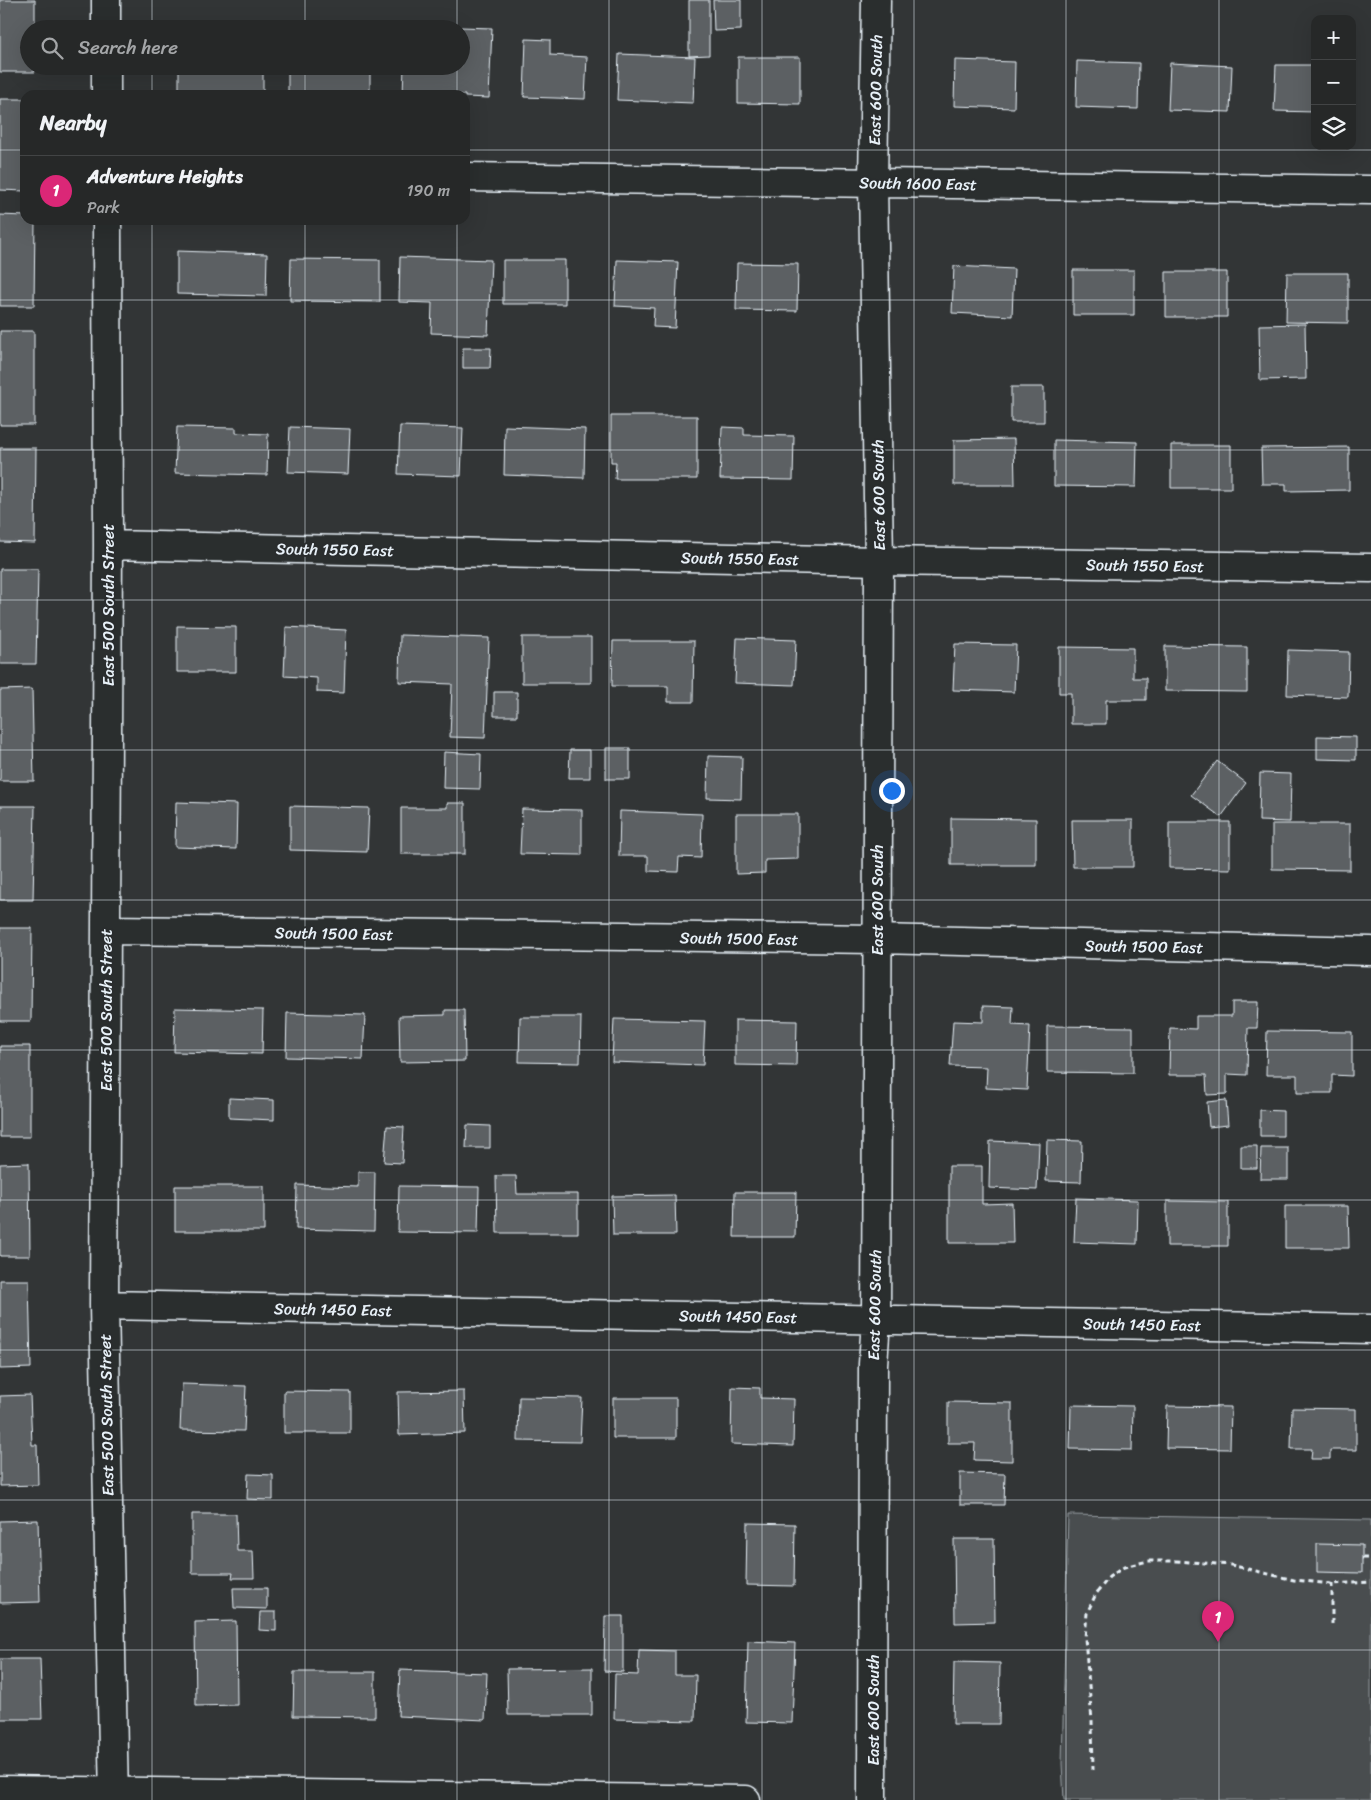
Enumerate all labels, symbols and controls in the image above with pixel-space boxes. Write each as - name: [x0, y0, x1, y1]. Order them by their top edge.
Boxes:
- map controls: [1311, 15, 1356, 150]
- button: +: [1311, 15, 1356, 60]
- search box: [20, 20, 470, 75]
- text: Search here: [78, 31, 178, 64]
- icon: search: [38, 34, 66, 62]
- street label: East 600 South: [860, 34, 891, 146]
- button: −: [1311, 60, 1356, 105]
- text: Nearby: [40, 104, 106, 142]
- button: layers: [1311, 105, 1356, 150]
- text: Adventure Heights: [87, 160, 243, 193]
- street label: South 1600 East: [859, 168, 977, 199]
- text: 1: [53, 176, 59, 205]
- text: 190 m: [407, 176, 450, 205]
- text: Park: [87, 193, 120, 222]
- street label: East 600 South: [863, 439, 894, 551]
- street label: East 500 South Street: [94, 524, 123, 686]
- street label: South 1550 East: [276, 534, 394, 565]
- street label: South 1550 East: [681, 543, 799, 574]
- street label: South 1550 East: [1086, 550, 1204, 581]
- your location: [879, 778, 905, 804]
- street label: East 600 South: [863, 844, 892, 956]
- street label: South 1500 East: [274, 918, 394, 949]
- street label: South 1500 East: [679, 923, 799, 954]
- street label: East 500 South Street: [92, 929, 121, 1091]
- street label: South 1500 East: [1084, 931, 1204, 962]
- street label: East 600 South: [859, 1249, 890, 1361]
- street label: South 1450 East: [274, 1294, 392, 1325]
- street label: South 1450 East: [679, 1301, 797, 1332]
- street label: South 1450 East: [1083, 1309, 1201, 1340]
- street label: East 500 South Street: [91, 1334, 122, 1496]
- pin: 1: [1202, 1601, 1234, 1642]
- street label: East 600 South: [859, 1654, 888, 1766]

